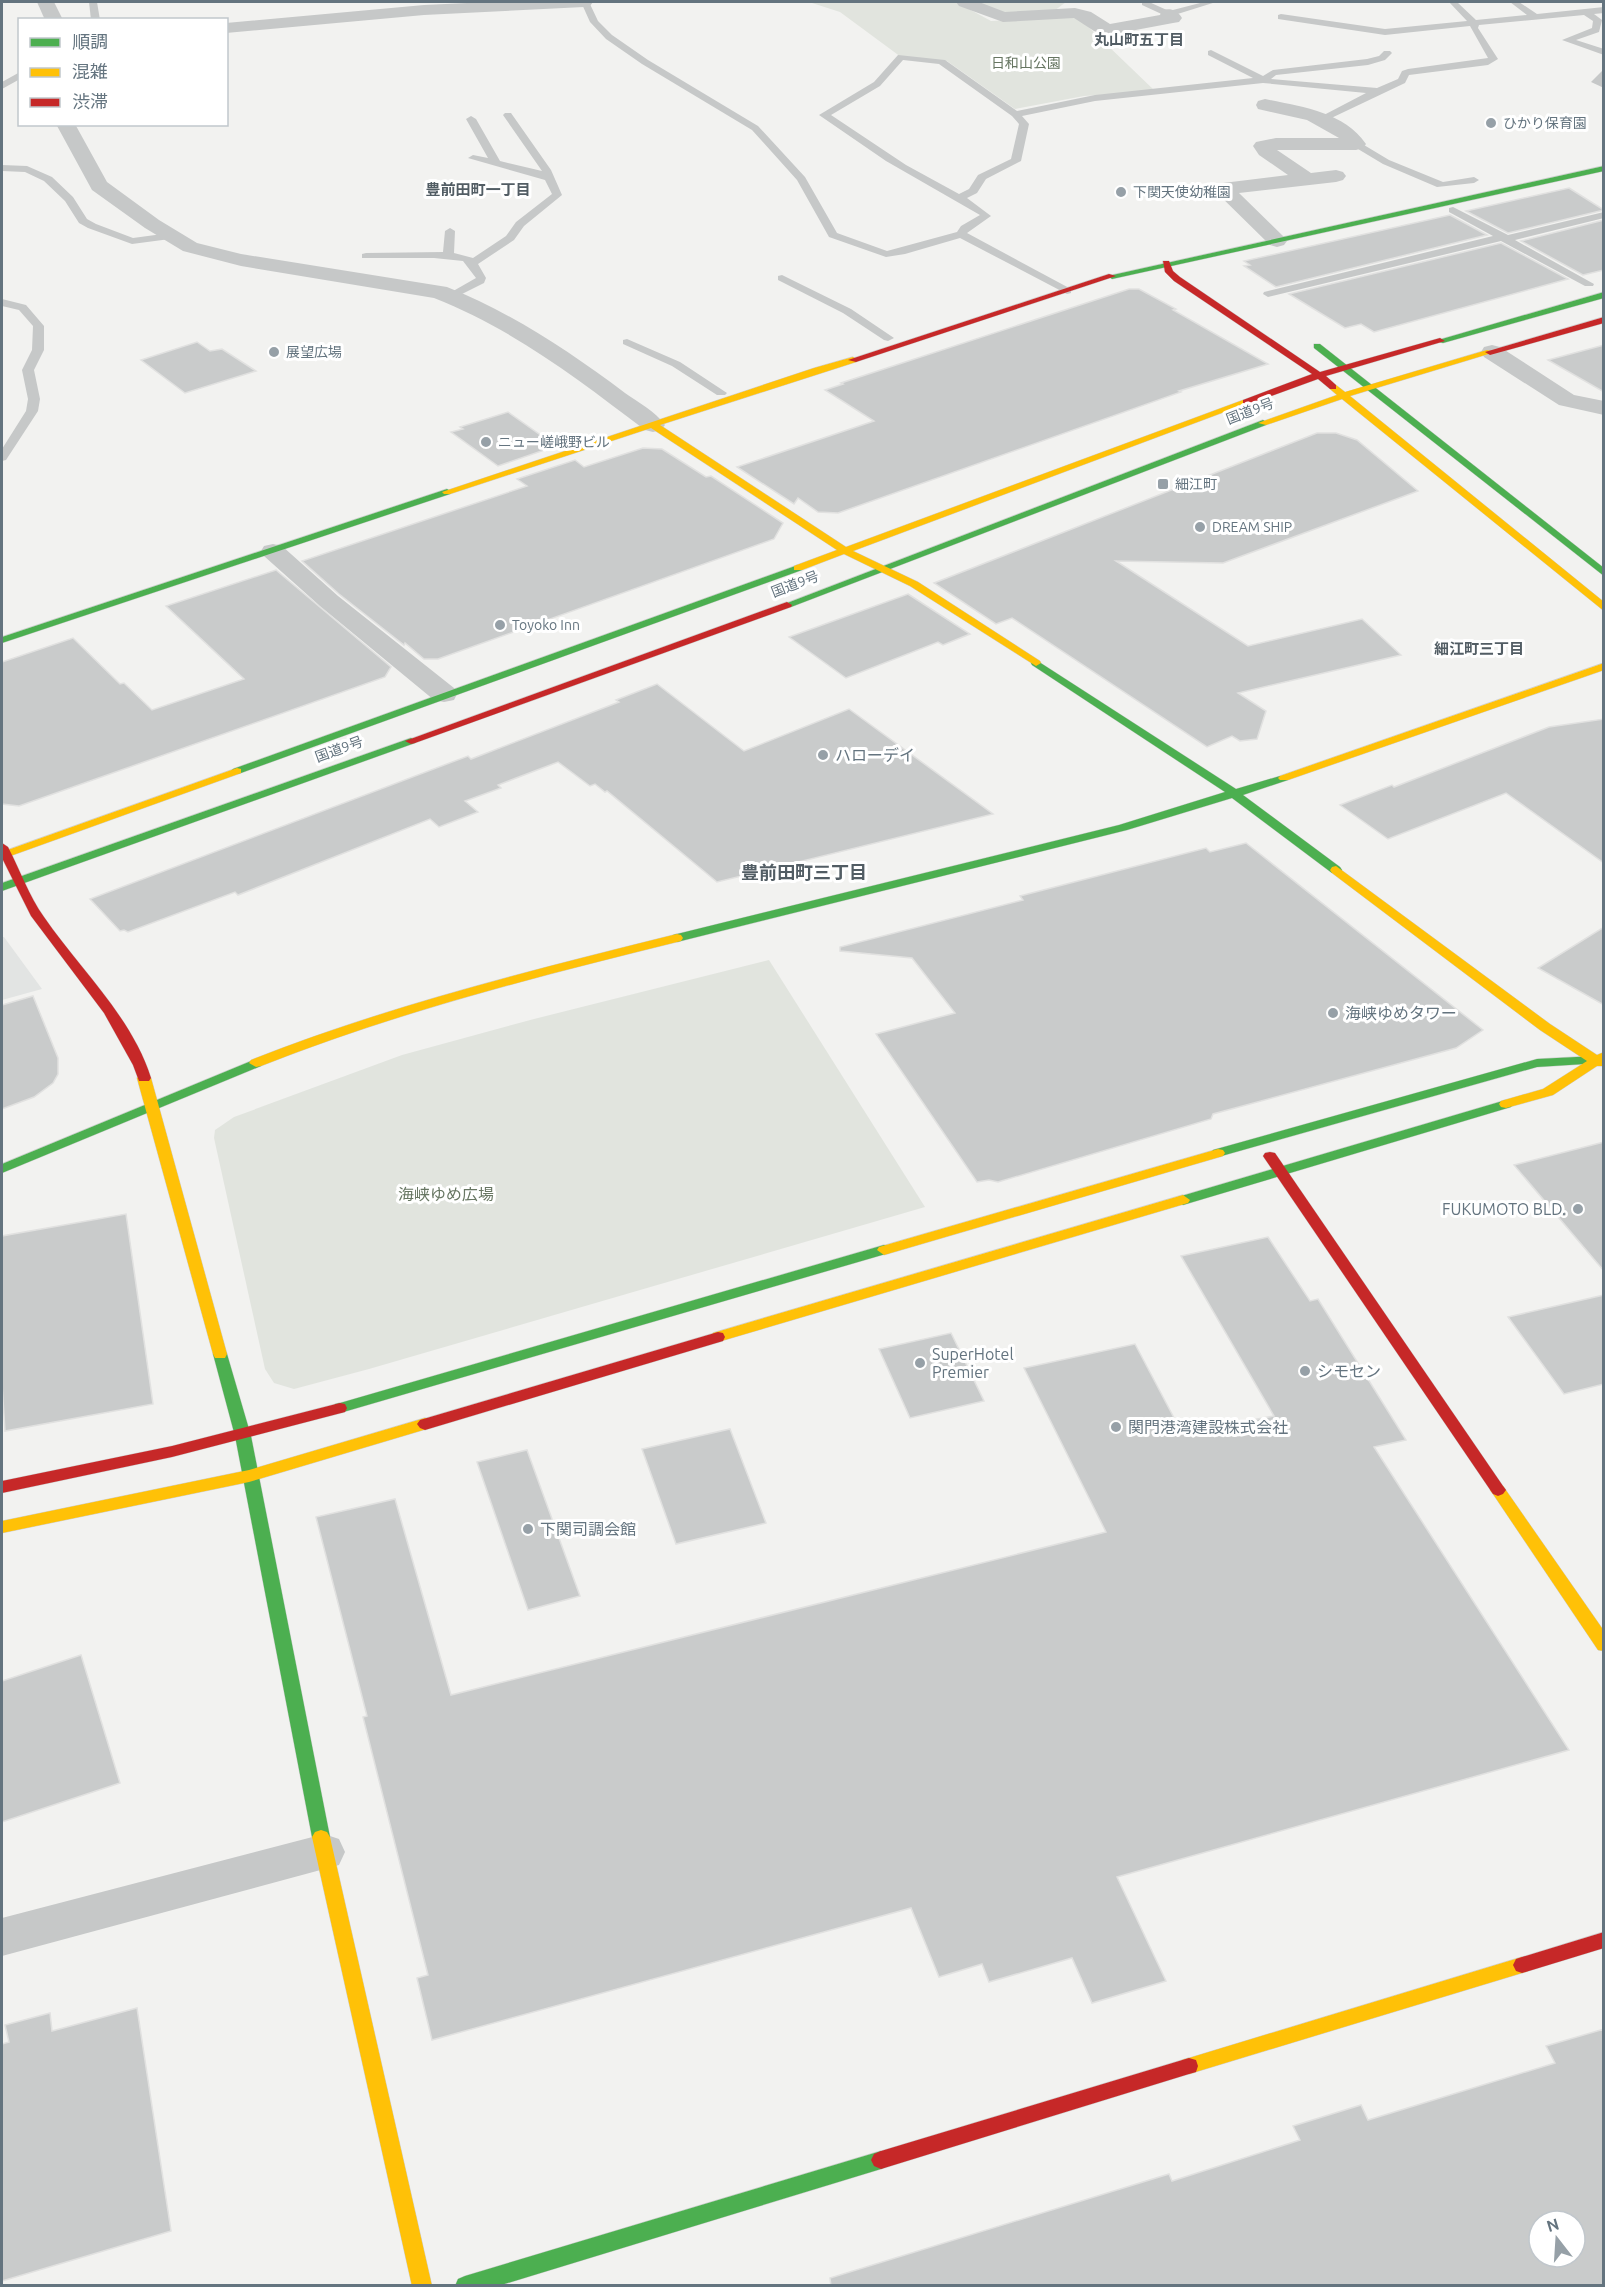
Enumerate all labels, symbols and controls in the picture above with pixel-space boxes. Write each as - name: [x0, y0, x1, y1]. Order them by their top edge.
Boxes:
- legend: [18, 18, 228, 126]
- text: 順調: [72, 31, 108, 51]
- district label: 丸山町五丁目: [1094, 31, 1184, 48]
- park label: 日和山公園: [991, 55, 1061, 71]
- text: 混雑: [72, 61, 108, 81]
- text: 渋滞: [72, 91, 108, 111]
- place label: ひかり保育園: [1503, 115, 1587, 131]
- marker: ひかり保育園: [1484, 116, 1498, 130]
- district label: 豊前田町一丁目: [425, 181, 531, 198]
- place label: 下関天使幼稚園: [1133, 184, 1231, 200]
- marker: 下関天使幼稚園: [1114, 185, 1128, 199]
- place label: 展望広場: [286, 344, 342, 360]
- marker: 展望広場: [267, 345, 281, 359]
- street label: 国道9号: [1224, 395, 1276, 427]
- place label: ニュー嵯峨野ビル: [498, 434, 610, 450]
- marker: ニュー嵯峨野ビル: [479, 435, 493, 449]
- place label: 細江町: [1175, 476, 1217, 492]
- marker: 細江町: [1156, 477, 1170, 491]
- place label: DREAM SHIP: [1212, 519, 1292, 535]
- marker: DREAM SHIP: [1193, 520, 1207, 534]
- street label: 国道9号: [769, 568, 821, 600]
- place label: Toyoko Inn: [512, 617, 580, 633]
- marker: Toyoko Inn: [493, 618, 507, 632]
- district label: 細江町三丁目: [1434, 640, 1524, 657]
- street label: 国道9号: [313, 733, 365, 765]
- place label: ハローデイ: [835, 746, 915, 764]
- marker: ハローデイ: [816, 748, 830, 762]
- district label: 豊前田町三丁目: [741, 862, 867, 882]
- place label: 海峡ゆめタワー: [1345, 1004, 1457, 1022]
- marker: 海峡ゆめタワー: [1326, 1006, 1340, 1020]
- park label: 海峡ゆめ広場: [398, 1185, 494, 1203]
- place label: FUKUMOTO BLD.: [1442, 1200, 1566, 1218]
- marker: FUKUMOTO BLD.: [1571, 1202, 1585, 1216]
- place label: SuperHotel Premier: [932, 1345, 1014, 1381]
- marker: SuperHotel Premier: [913, 1356, 927, 1370]
- place label: シモセン: [1317, 1362, 1381, 1380]
- marker: シモセン: [1298, 1364, 1312, 1378]
- place label: 関門港湾建設株式会社: [1128, 1418, 1288, 1436]
- marker: 関門港湾建設株式会社: [1109, 1420, 1123, 1434]
- place label: 下関司調会館: [540, 1520, 636, 1538]
- marker: 下関司調会館: [521, 1522, 535, 1536]
- north arrow: [1527, 2209, 1587, 2269]
- text: N: [1544, 2214, 1561, 2235]

